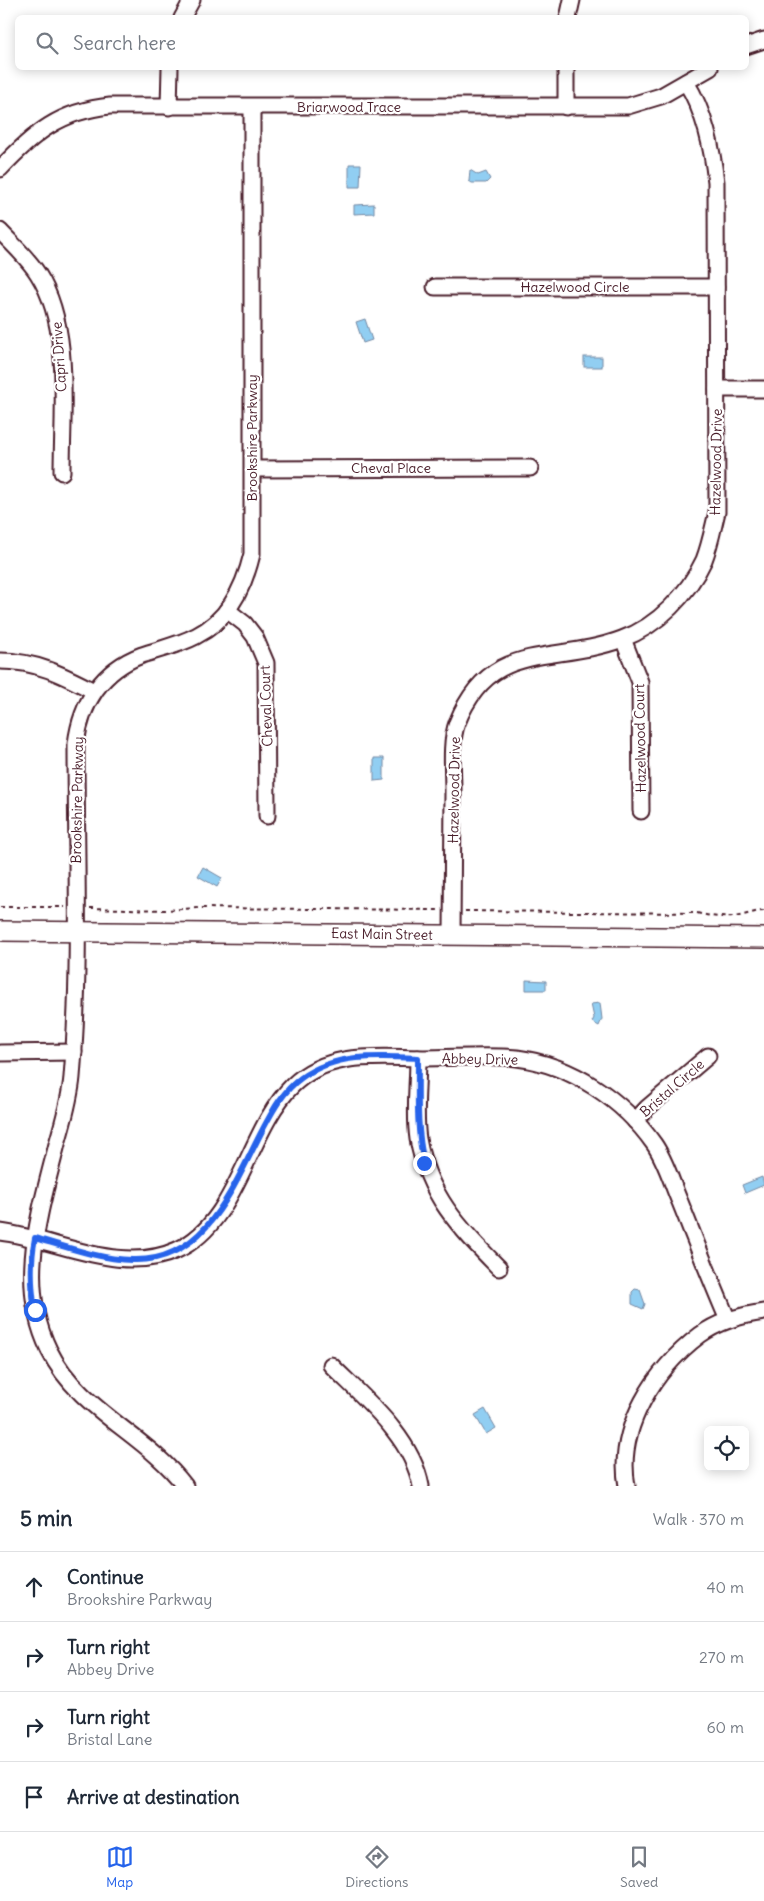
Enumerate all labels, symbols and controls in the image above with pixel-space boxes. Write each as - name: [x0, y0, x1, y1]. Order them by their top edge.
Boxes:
- search box: [15, 15, 749, 70]
- icon: search: [33, 29, 61, 57]
- text: Search here: [73, 31, 176, 55]
- street label: Briarwood Trace: [297, 98, 401, 116]
- street label: Hazelwood Circle: [520, 278, 630, 296]
- street label: Capri Drive: [48, 321, 70, 393]
- street label: Brookshire Parkway: [243, 374, 261, 502]
- street label: Hazelwood Drive: [706, 409, 726, 515]
- street label: Cheval Place: [351, 459, 431, 477]
- street label: Cheval Court: [256, 665, 276, 747]
- street label: Hazelwood Court: [630, 683, 650, 793]
- street label: Brookshire Parkway: [67, 736, 87, 864]
- street label: Hazelwood Drive: [444, 737, 464, 843]
- street label: East Main Street: [331, 924, 433, 944]
- street label: Abbey Drive: [442, 1049, 518, 1069]
- street label: Bristal Circle: [636, 1055, 708, 1121]
- route end: [413, 1152, 436, 1175]
- route start: [24, 1299, 47, 1322]
- map controls: [704, 1426, 749, 1471]
- button: locate: [704, 1426, 749, 1471]
- text: 5 min: [20, 1505, 72, 1532]
- text: Walk · 370 m: [653, 1509, 744, 1529]
- text: Continue: [67, 1565, 144, 1589]
- icon: ahead: [20, 1573, 48, 1601]
- text: 40 m: [706, 1577, 744, 1597]
- text: Brookshire Parkway: [67, 1589, 212, 1609]
- text: Turn right: [67, 1635, 150, 1659]
- icon: right: [20, 1643, 48, 1671]
- text: 270 m: [699, 1647, 744, 1667]
- text: Abbey Drive: [67, 1659, 154, 1679]
- text: Turn right: [67, 1705, 150, 1729]
- icon: right: [20, 1713, 48, 1741]
- text: 60 m: [706, 1717, 744, 1737]
- text: Bristal Lane: [67, 1729, 152, 1749]
- icon: arrive: [20, 1783, 48, 1811]
- text: Arrive at destination: [67, 1785, 240, 1809]
- tab: Map: [106, 1843, 134, 1891]
- tab: Directions: [345, 1843, 408, 1891]
- tab: Saved: [620, 1843, 658, 1891]

